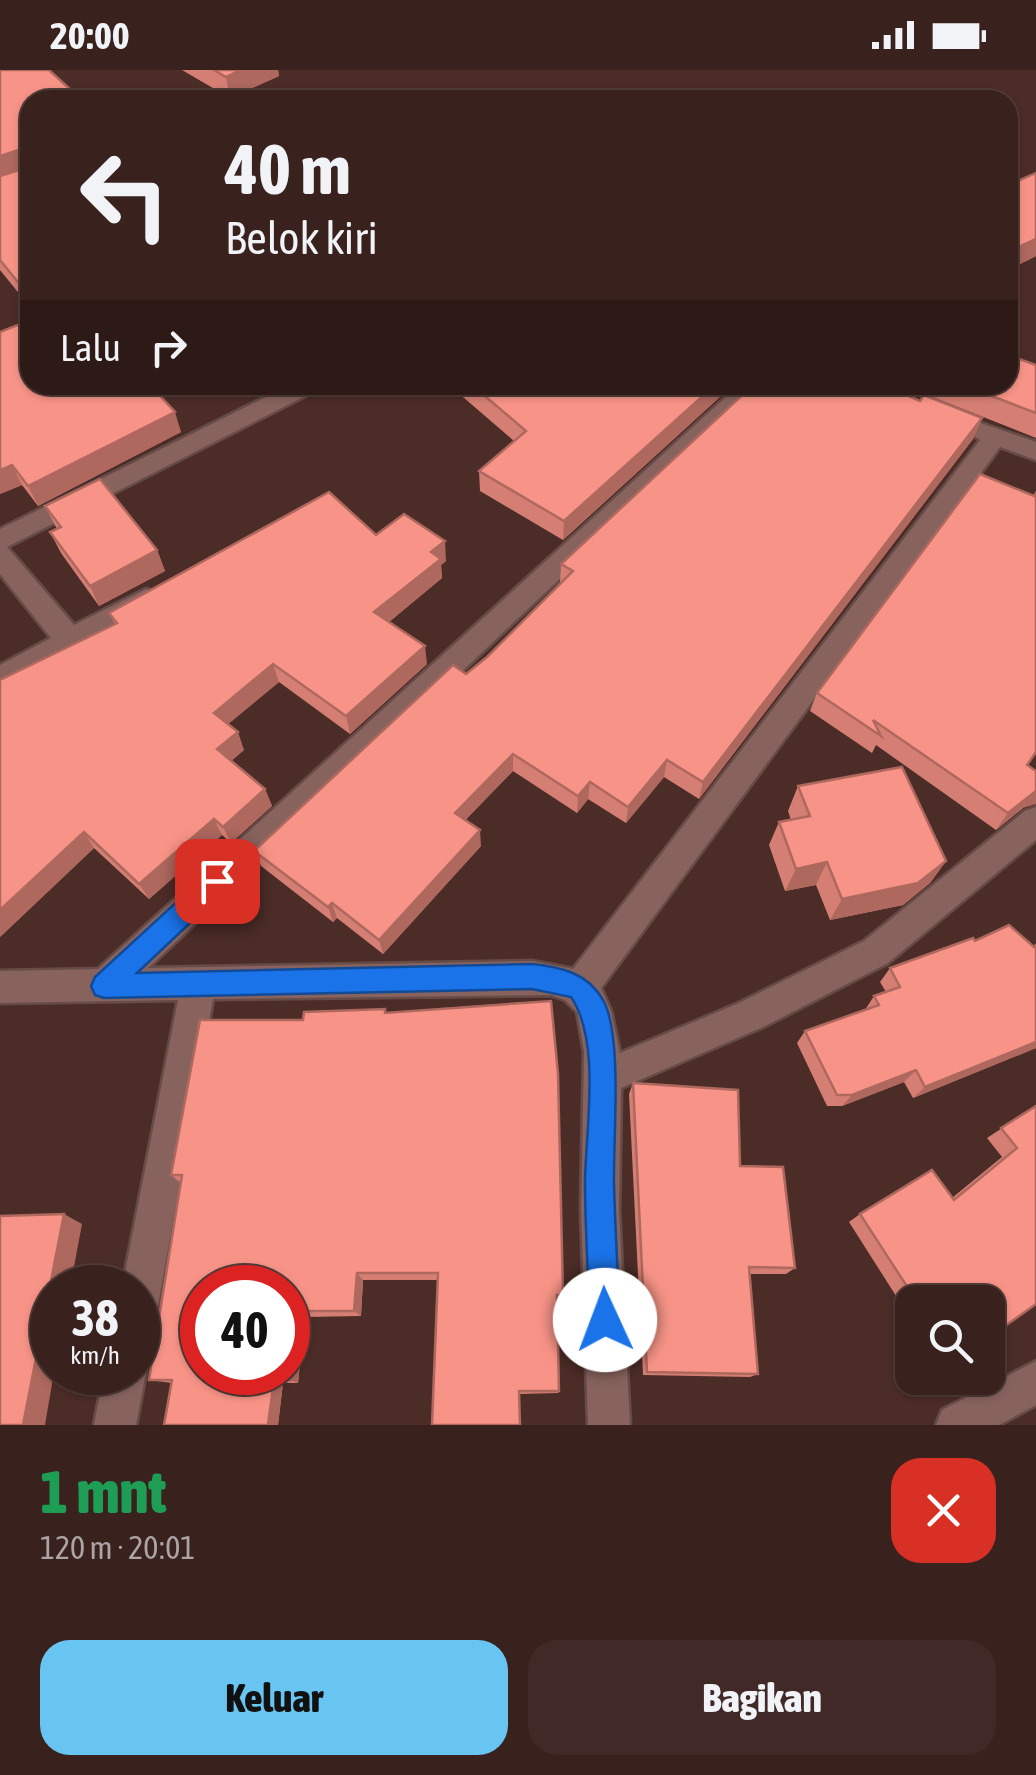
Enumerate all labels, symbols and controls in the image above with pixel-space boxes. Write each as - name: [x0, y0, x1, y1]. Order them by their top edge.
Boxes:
- text: 20:00: [50, 14, 130, 57]
- text: 40 m: [225, 129, 351, 209]
- icon: left: [60, 130, 190, 260]
- text: Belok kiri: [225, 212, 378, 264]
- icon: right: [141, 320, 196, 375]
- text: Lalu: [60, 326, 121, 369]
- pin: [175, 839, 260, 924]
- icon: arrive: [190, 854, 245, 909]
- speed limit sign: 40: [180, 1265, 310, 1395]
- position arrow: [553, 1268, 657, 1372]
- map controls: [895, 1285, 1005, 1395]
- button: search: [895, 1285, 1005, 1395]
- text: 38: [71, 1289, 118, 1347]
- text: km/h: [70, 1341, 120, 1369]
- text: 1 mnt: [40, 1457, 166, 1526]
- button: close: [891, 1458, 996, 1563]
- text: 120 m · 20:01: [40, 1529, 195, 1566]
- button: Keluar: [40, 1640, 508, 1755]
- button: Bagikan: [528, 1640, 996, 1755]

